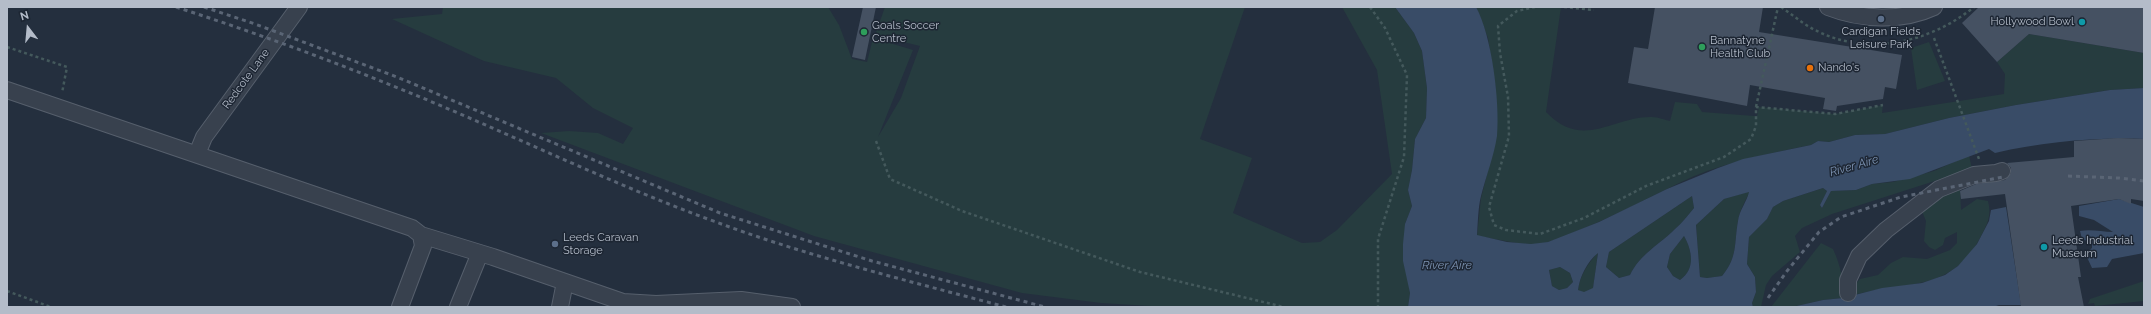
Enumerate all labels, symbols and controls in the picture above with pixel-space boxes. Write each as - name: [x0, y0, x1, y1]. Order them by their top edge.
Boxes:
- north arrow: [8, 8, 48, 48]
- text: N: [19, 9, 30, 23]
- marker: Cardigan Fields Leisure Park: [1876, 14, 1886, 24]
- place label: Hollywood Bowl: [1991, 15, 2074, 29]
- marker: Hollywood Bowl: [2077, 17, 2087, 27]
- place label: Goals Soccer Centre: [872, 19, 939, 45]
- place label: Cardigan Fields Leisure Park: [1842, 25, 1920, 51]
- marker: Goals Soccer Centre: [859, 27, 869, 37]
- place label: Bannatyne Health Club: [1710, 34, 1770, 60]
- marker: Bannatyne Health Club: [1697, 42, 1707, 52]
- street label: Redcote Lane: [220, 46, 272, 112]
- place label: Nando's: [1818, 61, 1859, 75]
- marker: Nando's: [1805, 63, 1815, 73]
- water label: River Aire: [1828, 152, 1880, 180]
- place label: Leeds Caravan Storage: [563, 231, 638, 257]
- place label: Leeds Industrial Museum: [2052, 234, 2133, 260]
- marker: Leeds Caravan Storage: [550, 239, 560, 249]
- marker: Leeds Industrial Museum: [2039, 242, 2049, 252]
- water label: River Aire: [1422, 258, 1472, 272]

